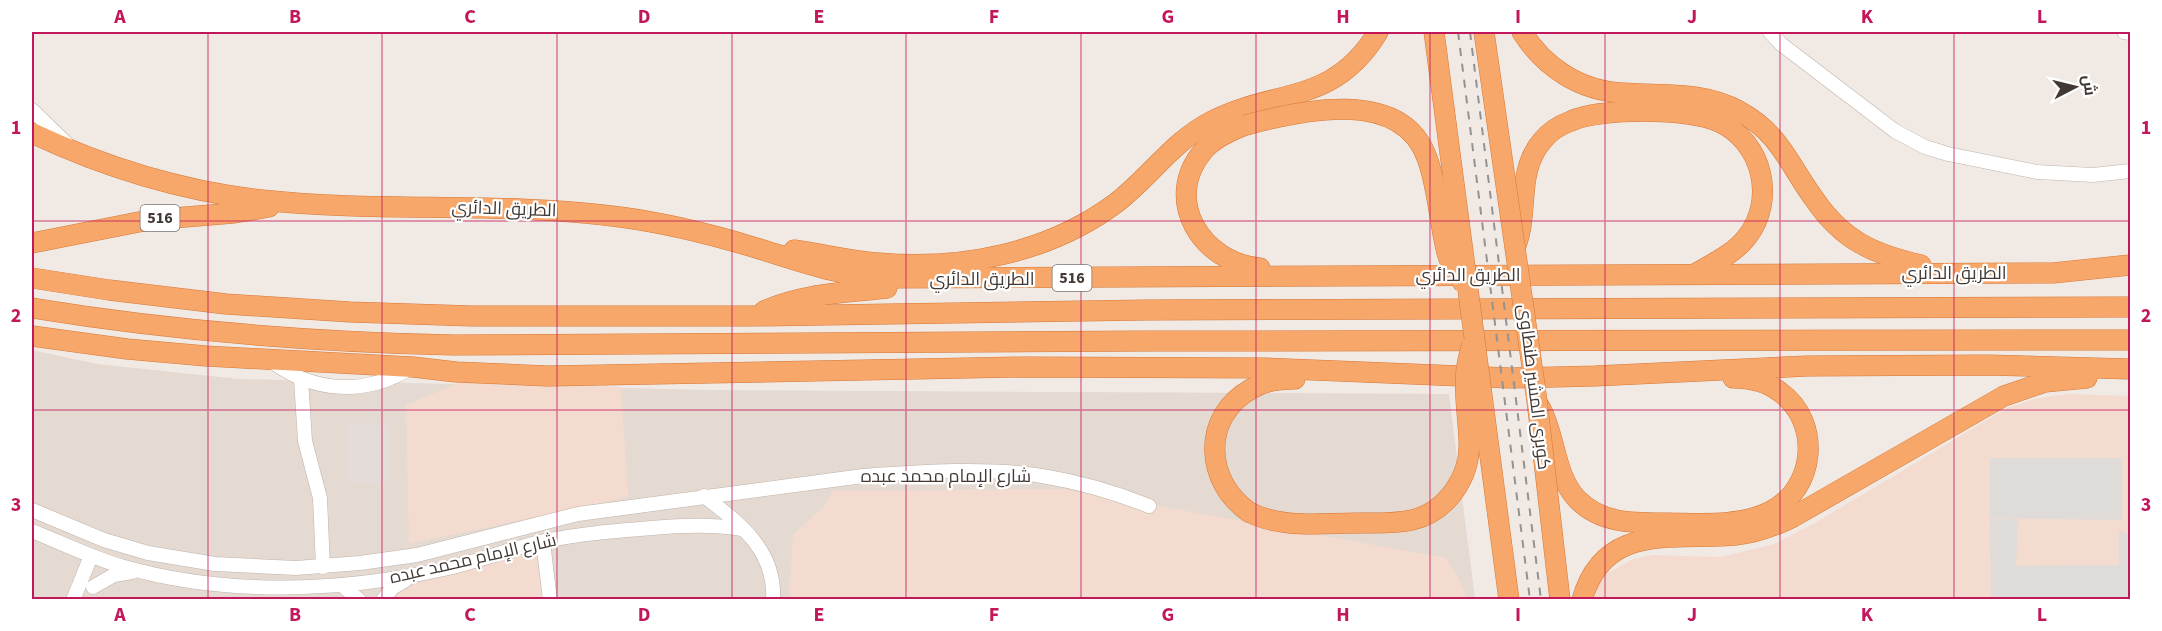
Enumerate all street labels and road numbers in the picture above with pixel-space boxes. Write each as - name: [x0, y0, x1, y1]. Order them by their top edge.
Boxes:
- street label: الطريق الدائري: [451, 195, 557, 224]
- road number: 516: [140, 205, 180, 231]
- street label: الطريق الدائري: [1901, 261, 2007, 287]
- street label: الطريق الدائري: [1415, 263, 1521, 289]
- road number: 516: [1052, 265, 1092, 291]
- street label: الطريق الدائري: [929, 267, 1035, 293]
- street label: كوبرى المشير طنطاوى: [1511, 303, 1557, 471]
- street label: شارع الإمام محمد عبده: [861, 464, 1031, 489]
- street label: شارع الإمام محمد عبده: [387, 528, 559, 590]

